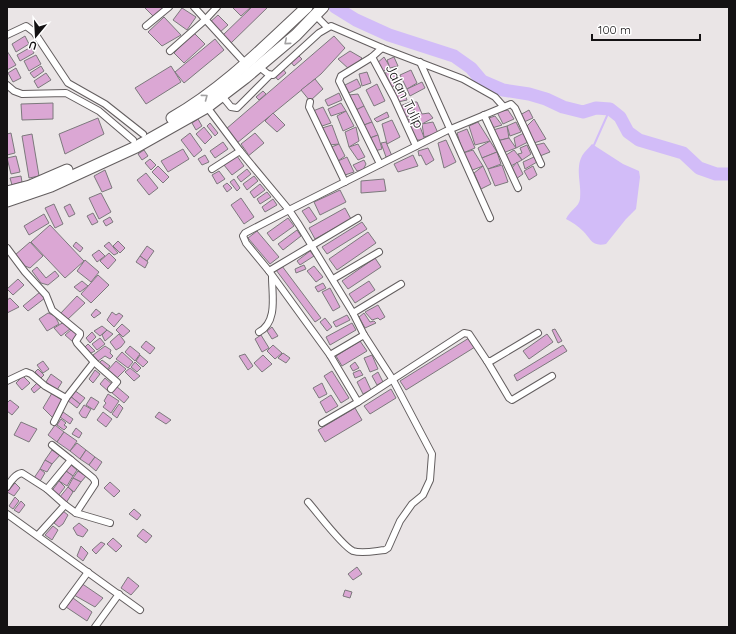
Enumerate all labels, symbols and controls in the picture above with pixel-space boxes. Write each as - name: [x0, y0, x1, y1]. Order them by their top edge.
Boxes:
- north arrow: [16, 16, 56, 56]
- scale bar: [592, 16, 700, 42]
- text: 100 m: [598, 22, 631, 37]
- text: U: [27, 38, 39, 53]
- one-way arrow: [284, 38, 292, 45]
- street label: Jalan Tulip: [382, 61, 428, 131]
- one-way arrow: [201, 94, 208, 101]

